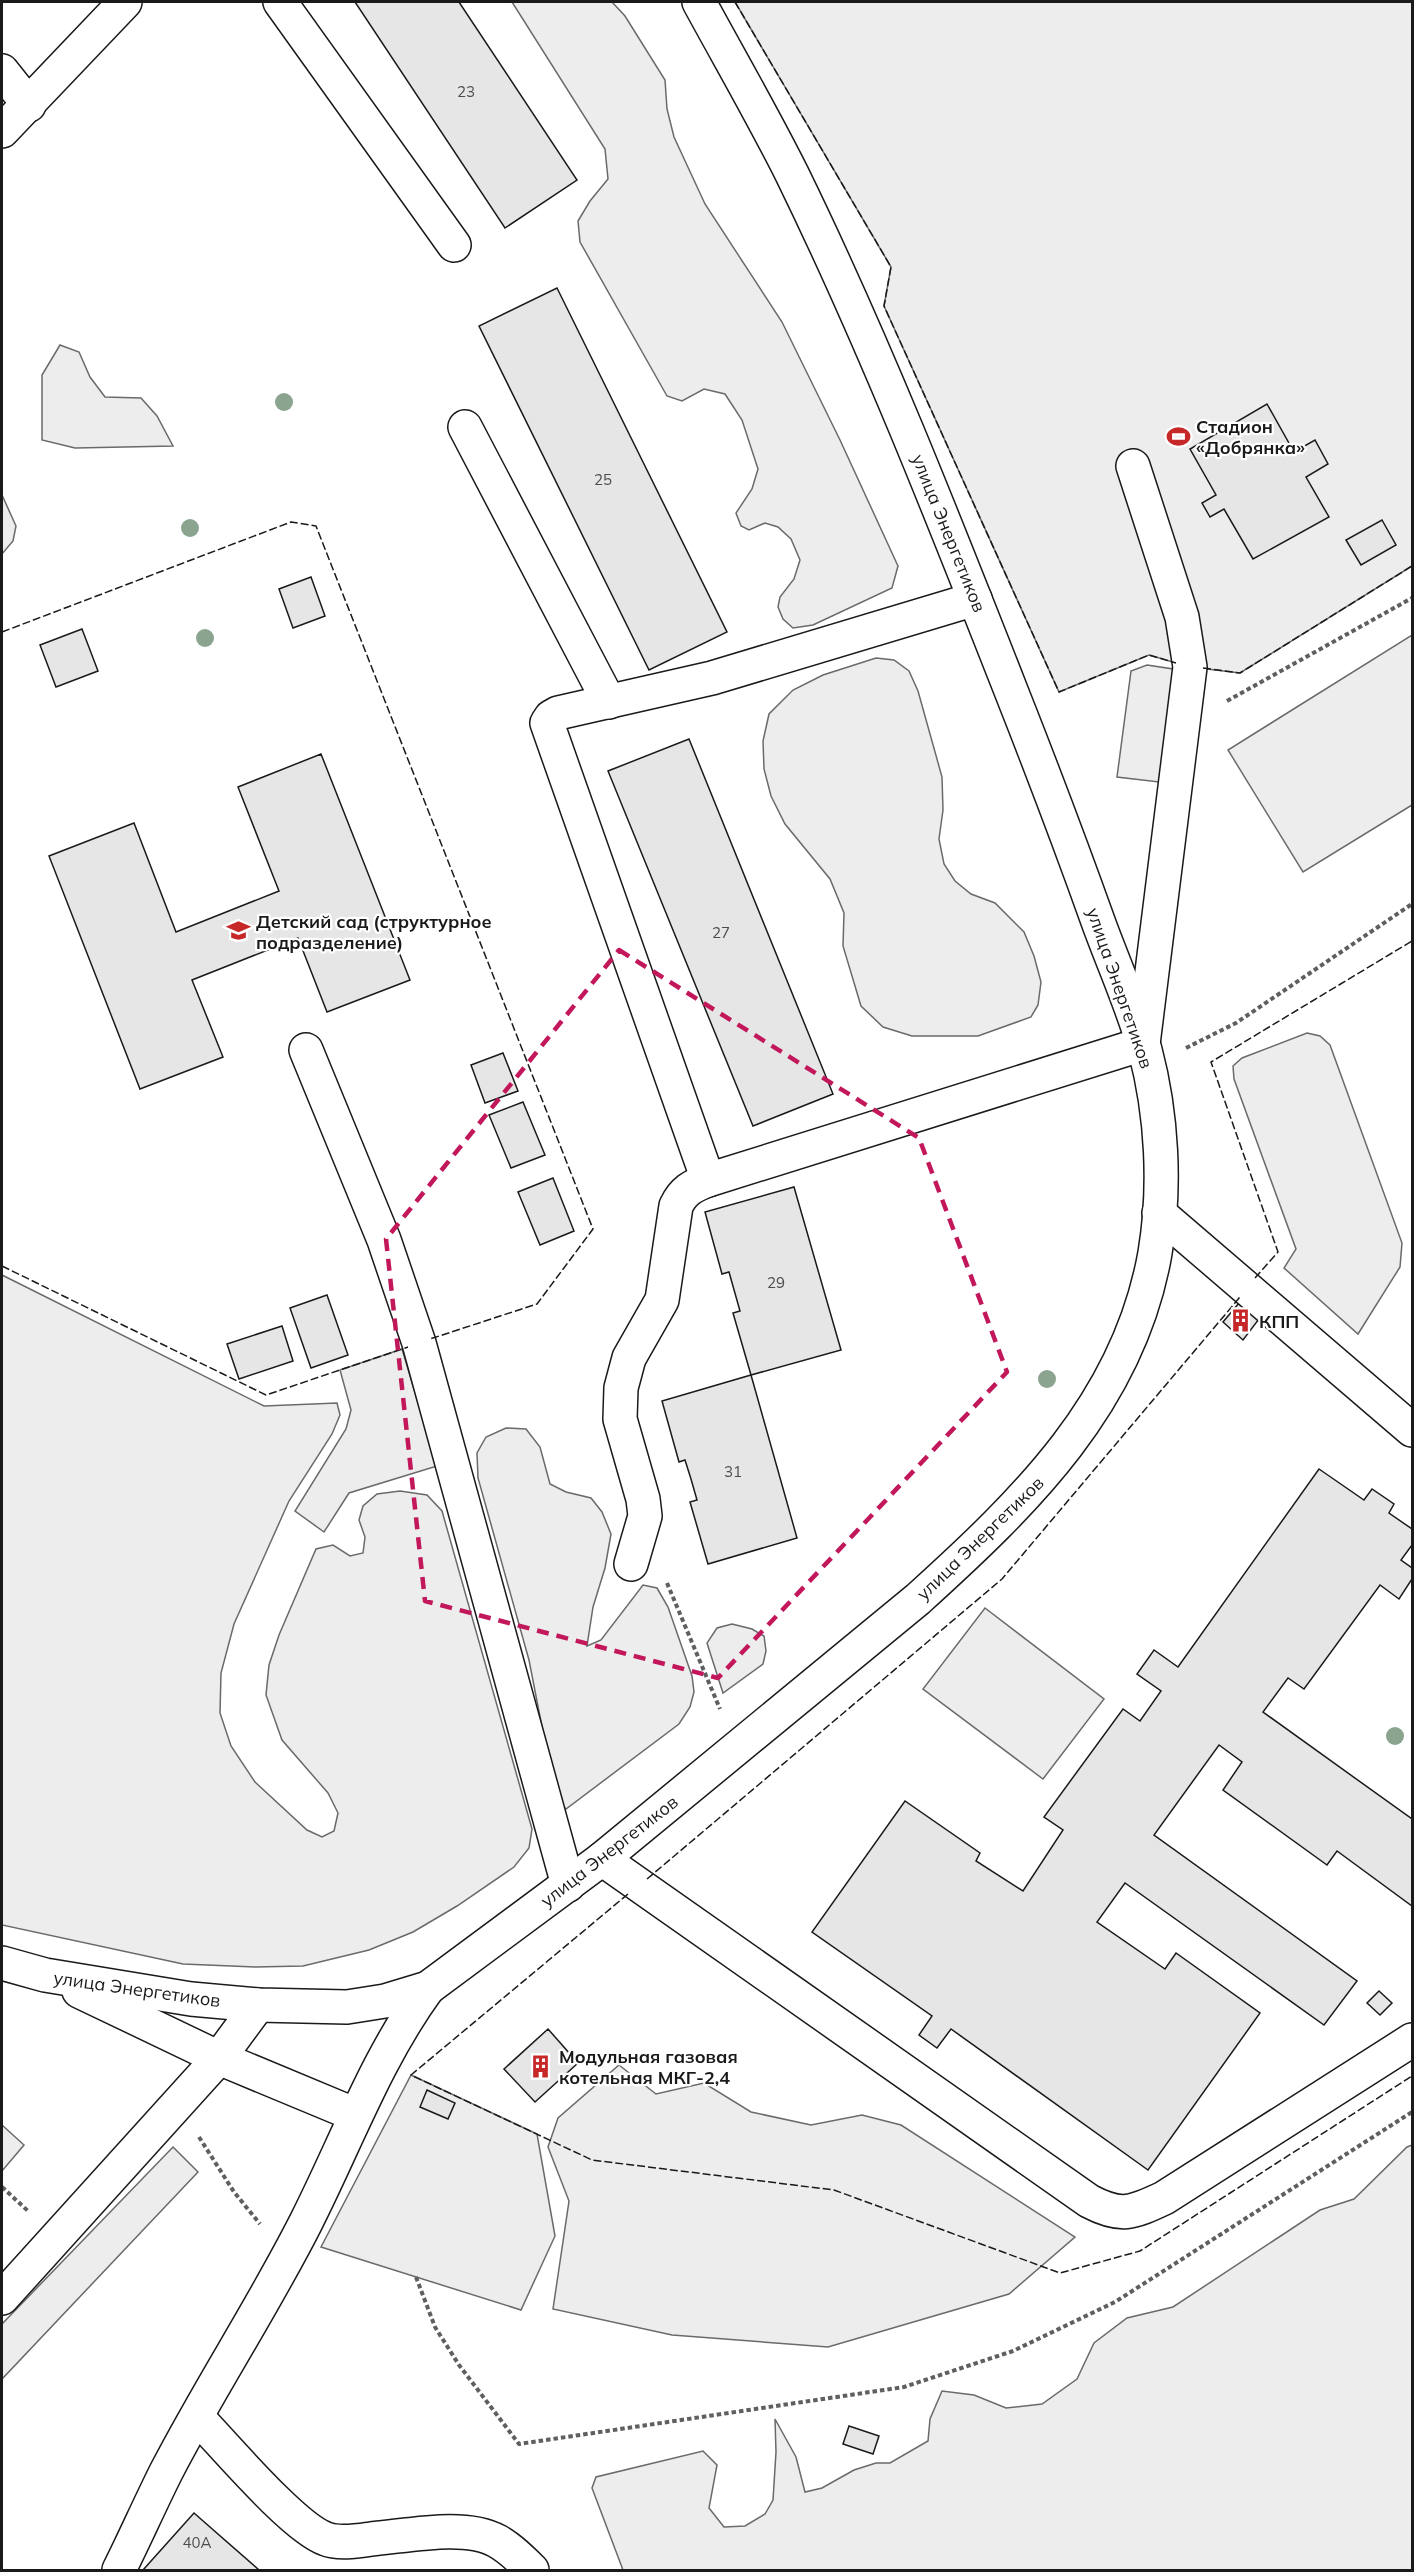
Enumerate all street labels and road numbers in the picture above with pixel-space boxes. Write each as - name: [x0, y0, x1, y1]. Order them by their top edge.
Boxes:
- street label: улица Энергетиков: [907, 451, 991, 615]
- street label: улица Энергетиков: [1082, 905, 1158, 1071]
- street label: улица Энергетиков: [911, 1471, 1049, 1605]
- street label: улица Энергетиков: [536, 1790, 682, 1912]
- street label: улица Энергетиков: [52, 1966, 222, 2012]

